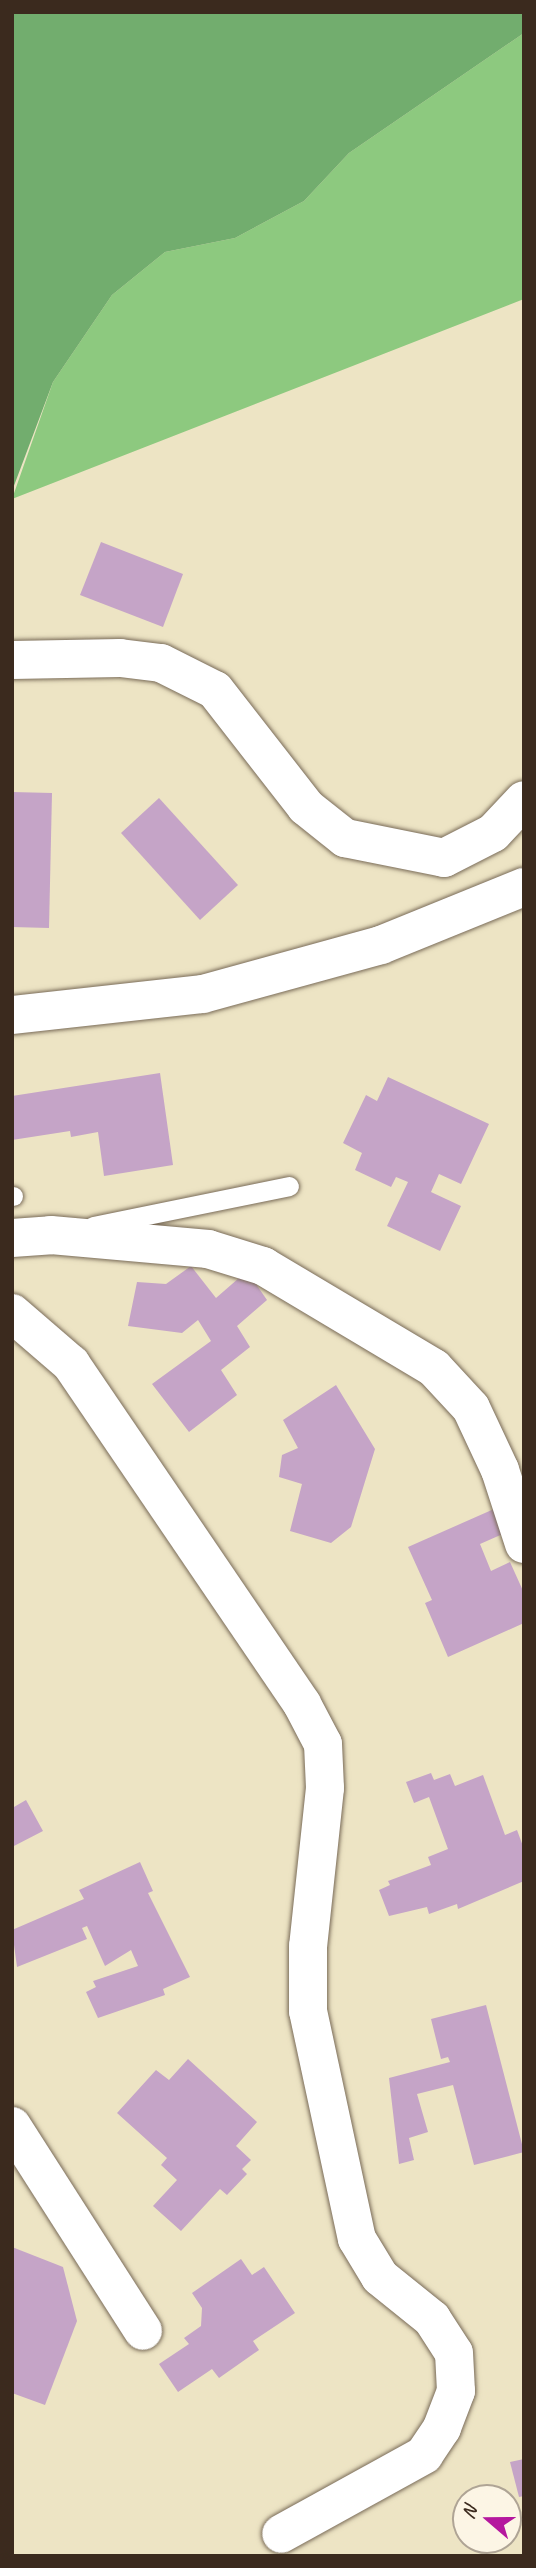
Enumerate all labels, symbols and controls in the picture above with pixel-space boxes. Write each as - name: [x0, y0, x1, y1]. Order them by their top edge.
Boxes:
- north arrow: [452, 2484, 522, 2554]
- text: N: [456, 2503, 482, 2522]

